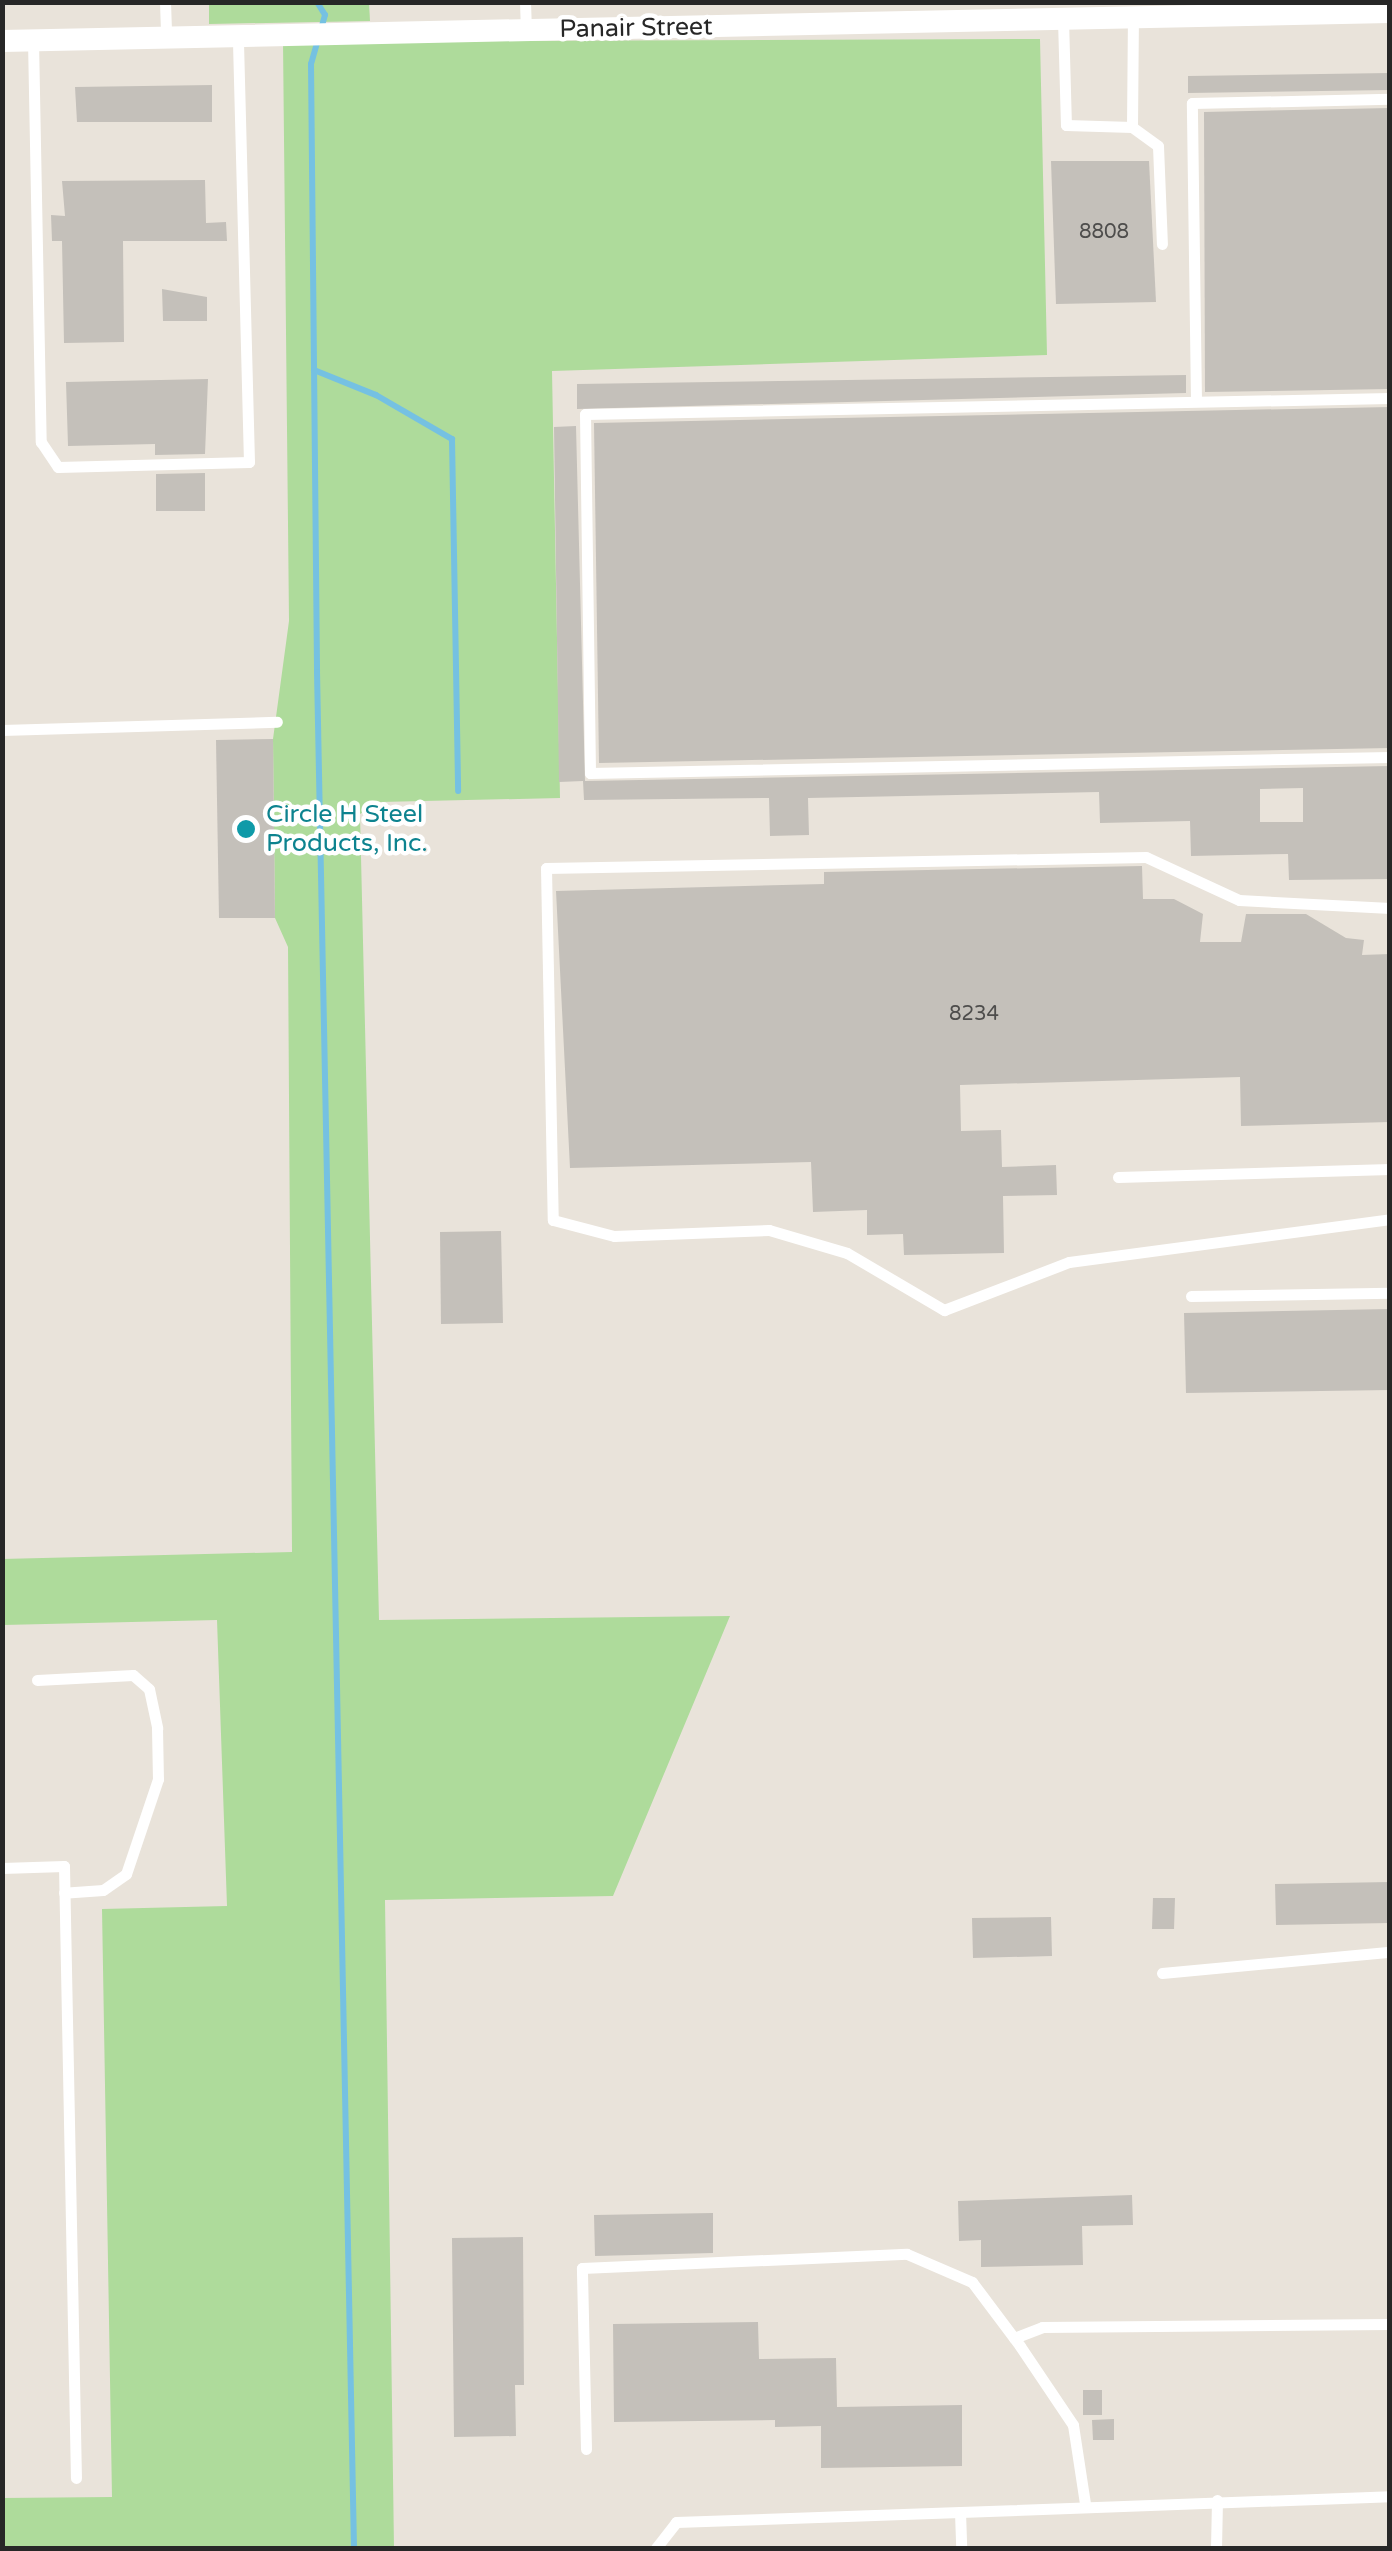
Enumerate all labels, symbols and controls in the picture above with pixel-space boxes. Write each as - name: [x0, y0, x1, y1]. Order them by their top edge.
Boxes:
- street label: Panair Street: [559, 12, 713, 44]
- house number: 8808: [1079, 220, 1129, 244]
- place label: Circle H Steel Products, Inc.: [266, 800, 428, 859]
- marker: Circle H Steel Products, Inc.: [235, 818, 257, 840]
- house number: 8234: [949, 1002, 999, 1026]

